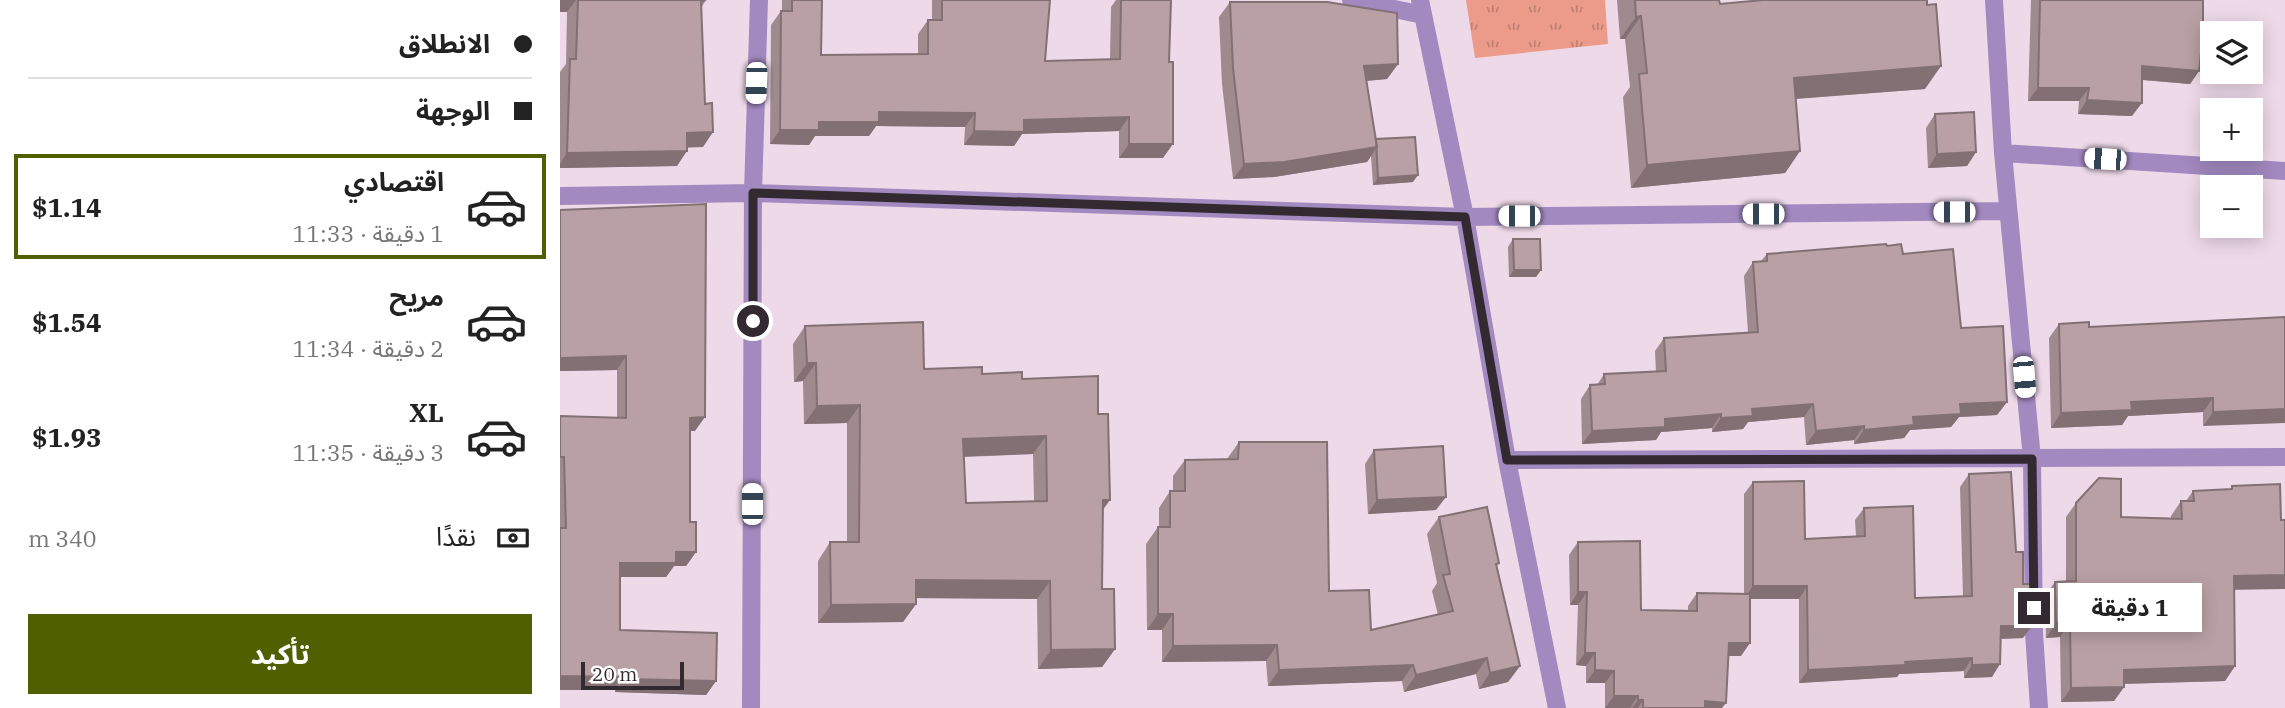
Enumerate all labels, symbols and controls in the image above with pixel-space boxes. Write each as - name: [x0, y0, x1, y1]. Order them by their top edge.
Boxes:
- map controls: [2200, 21, 2263, 238]
- button: layers: [2200, 21, 2263, 84]
- text: الانطلاق: [399, 26, 490, 60]
- car: [745, 62, 768, 104]
- text: الوجهة: [416, 93, 490, 127]
- button: +: [2200, 98, 2263, 161]
- car: [2084, 147, 2127, 171]
- text: اقتصادي: [344, 164, 444, 198]
- icon: car: [465, 175, 528, 238]
- button: −: [2200, 175, 2263, 238]
- text: $1.14: [32, 190, 102, 224]
- car: [1934, 202, 1976, 223]
- car: [1743, 204, 1785, 225]
- car: [1499, 206, 1541, 227]
- text: 1 دقيقة · 11:33: [293, 218, 444, 248]
- text: مريح: [389, 279, 444, 313]
- icon: car: [465, 290, 528, 353]
- text: $1.54: [32, 305, 102, 339]
- route start: [737, 305, 769, 337]
- text: 2 دقيقة · 11:34: [293, 333, 444, 363]
- car: [2012, 355, 2037, 399]
- text: XL: [409, 395, 444, 429]
- icon: car: [465, 405, 528, 468]
- text: $1.93: [32, 420, 102, 454]
- text: 3 دقيقة · 11:35: [293, 437, 444, 467]
- car: [742, 483, 763, 525]
- text: نقدًا: [436, 519, 476, 553]
- icon: cash: [494, 519, 532, 557]
- text: 340 m: [28, 523, 97, 553]
- callout: 1 دقيقة: [2058, 584, 2202, 632]
- route end: [2018, 592, 2050, 624]
- text: 1 دقيقة: [2091, 592, 2169, 622]
- button: تأكيد: [28, 614, 532, 694]
- scale bar: [581, 659, 684, 691]
- text: 20 m: [592, 662, 637, 686]

